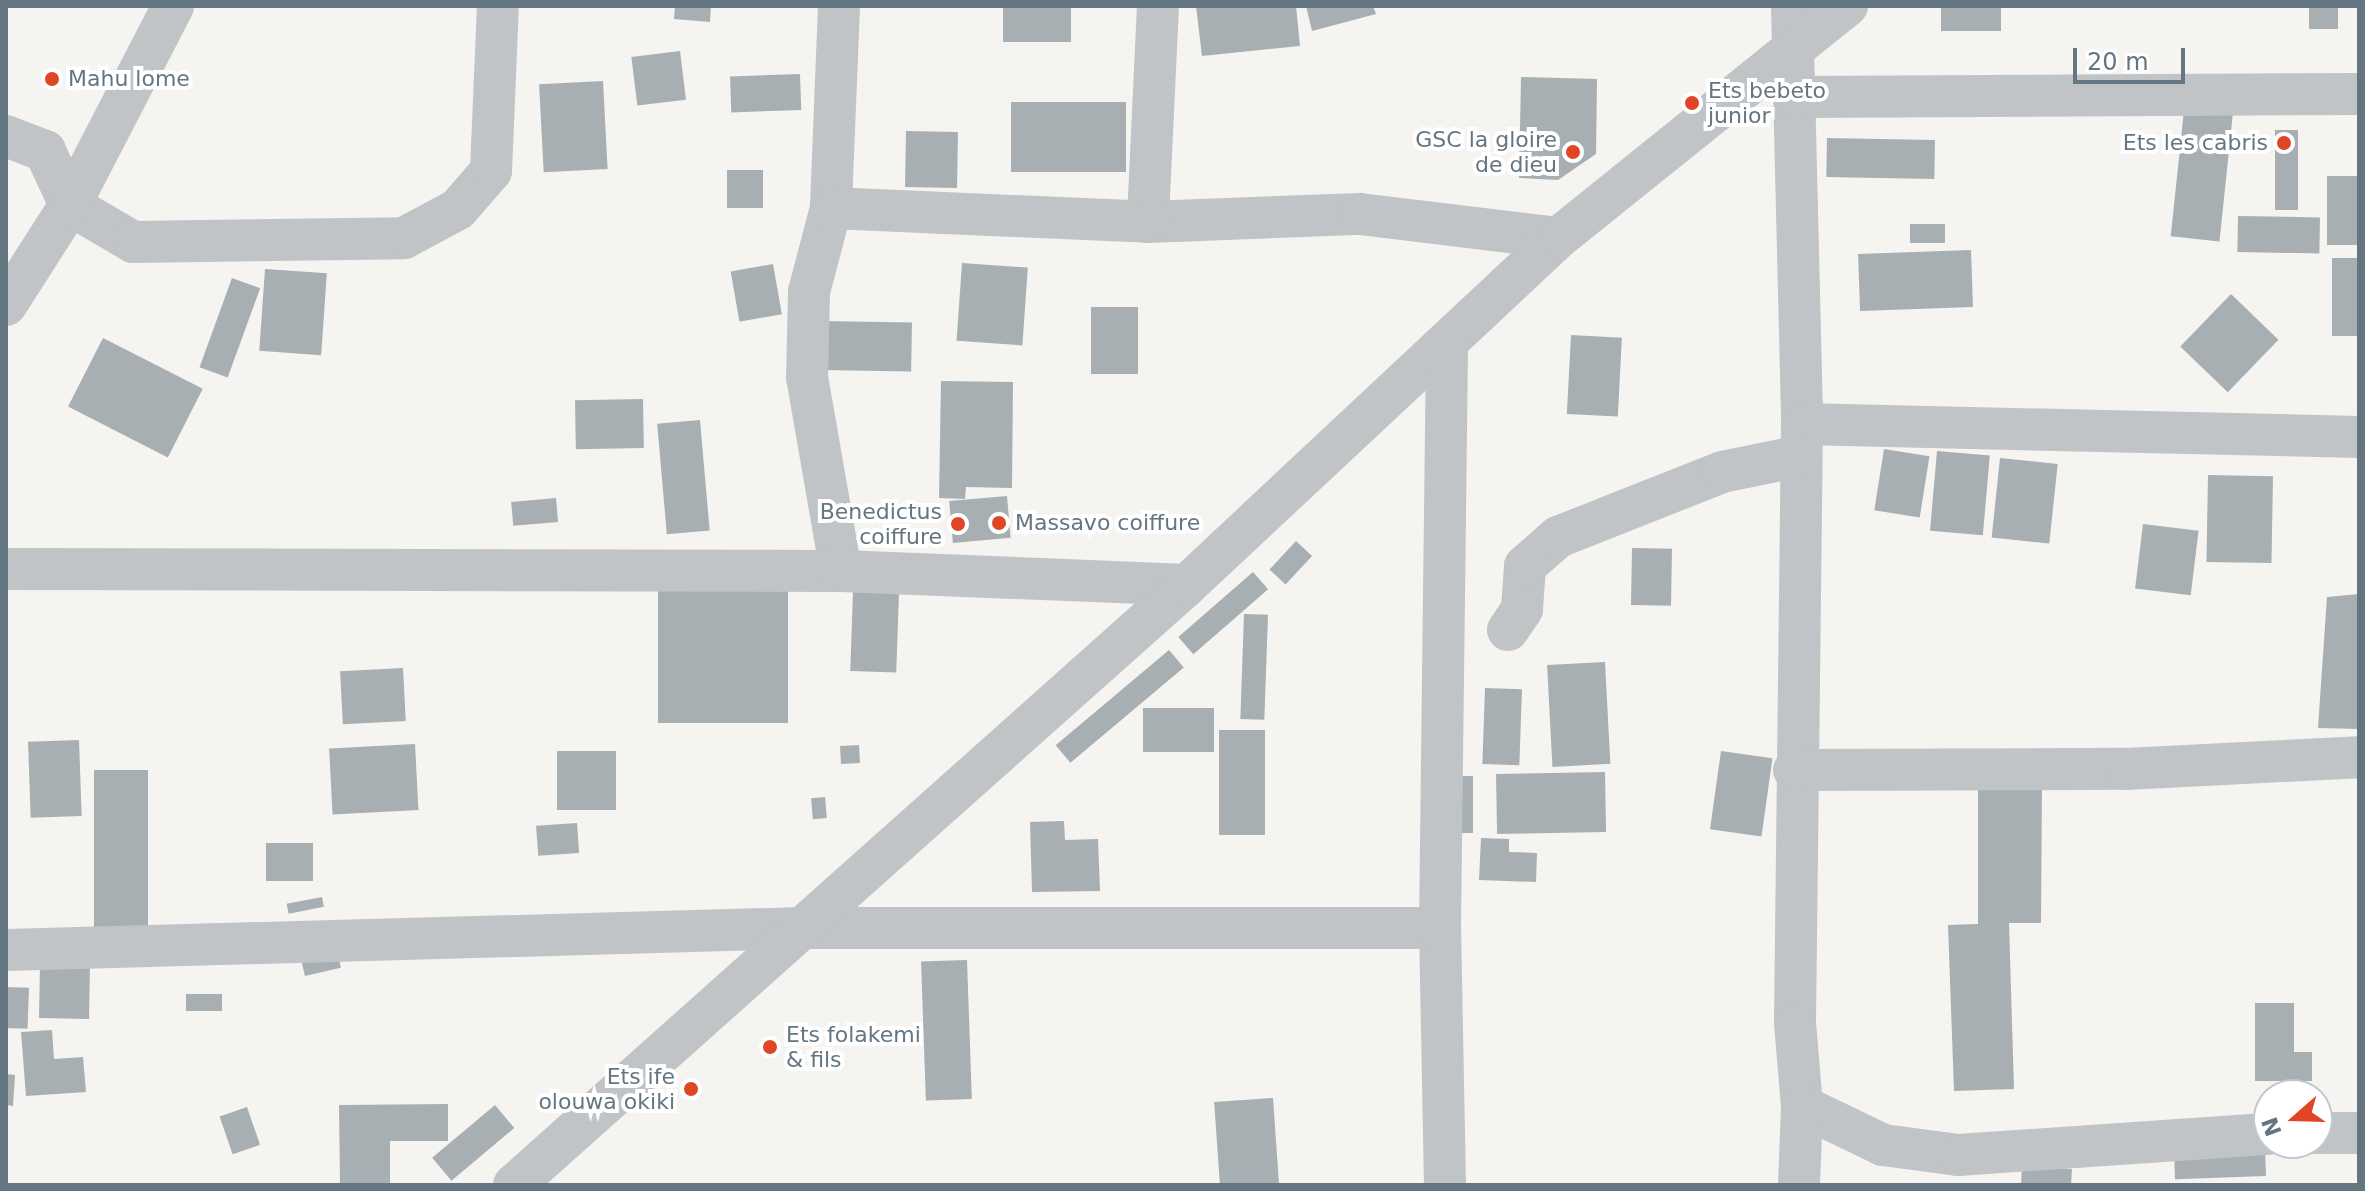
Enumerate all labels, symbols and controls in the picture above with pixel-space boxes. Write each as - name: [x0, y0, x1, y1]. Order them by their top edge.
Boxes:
- scale bar: [2077, 32, 2189, 82]
- text: 20 m: [2087, 48, 2149, 76]
- place label: Mahu lome: [68, 66, 190, 92]
- marker: Mahu lome: [43, 70, 61, 88]
- place label: Ets bebeto junior: [1708, 77, 1826, 128]
- marker: Ets bebeto junior: [1683, 94, 1701, 112]
- place label: GSC la gloire de dieu: [1415, 126, 1557, 178]
- place label: Ets les cabris: [2123, 130, 2268, 156]
- marker: Ets les cabris: [2275, 134, 2293, 152]
- marker: GSC la gloire de dieu: [1564, 143, 1582, 161]
- place label: Benedictus coiffure: [820, 498, 942, 550]
- place label: Massavo coiffure: [1015, 510, 1200, 536]
- marker: Massavo coiffure: [990, 514, 1008, 532]
- marker: Benedictus coiffure: [949, 515, 967, 533]
- place label: Ets folakemi & fils: [786, 1021, 921, 1072]
- marker: Ets folakemi & fils: [761, 1038, 779, 1056]
- place label: Ets ife olouwa okiki: [538, 1063, 675, 1114]
- north arrow: [2253, 1079, 2333, 1159]
- marker: Ets ife olouwa okiki: [682, 1080, 700, 1098]
- text: N: [2257, 1114, 2287, 1140]

